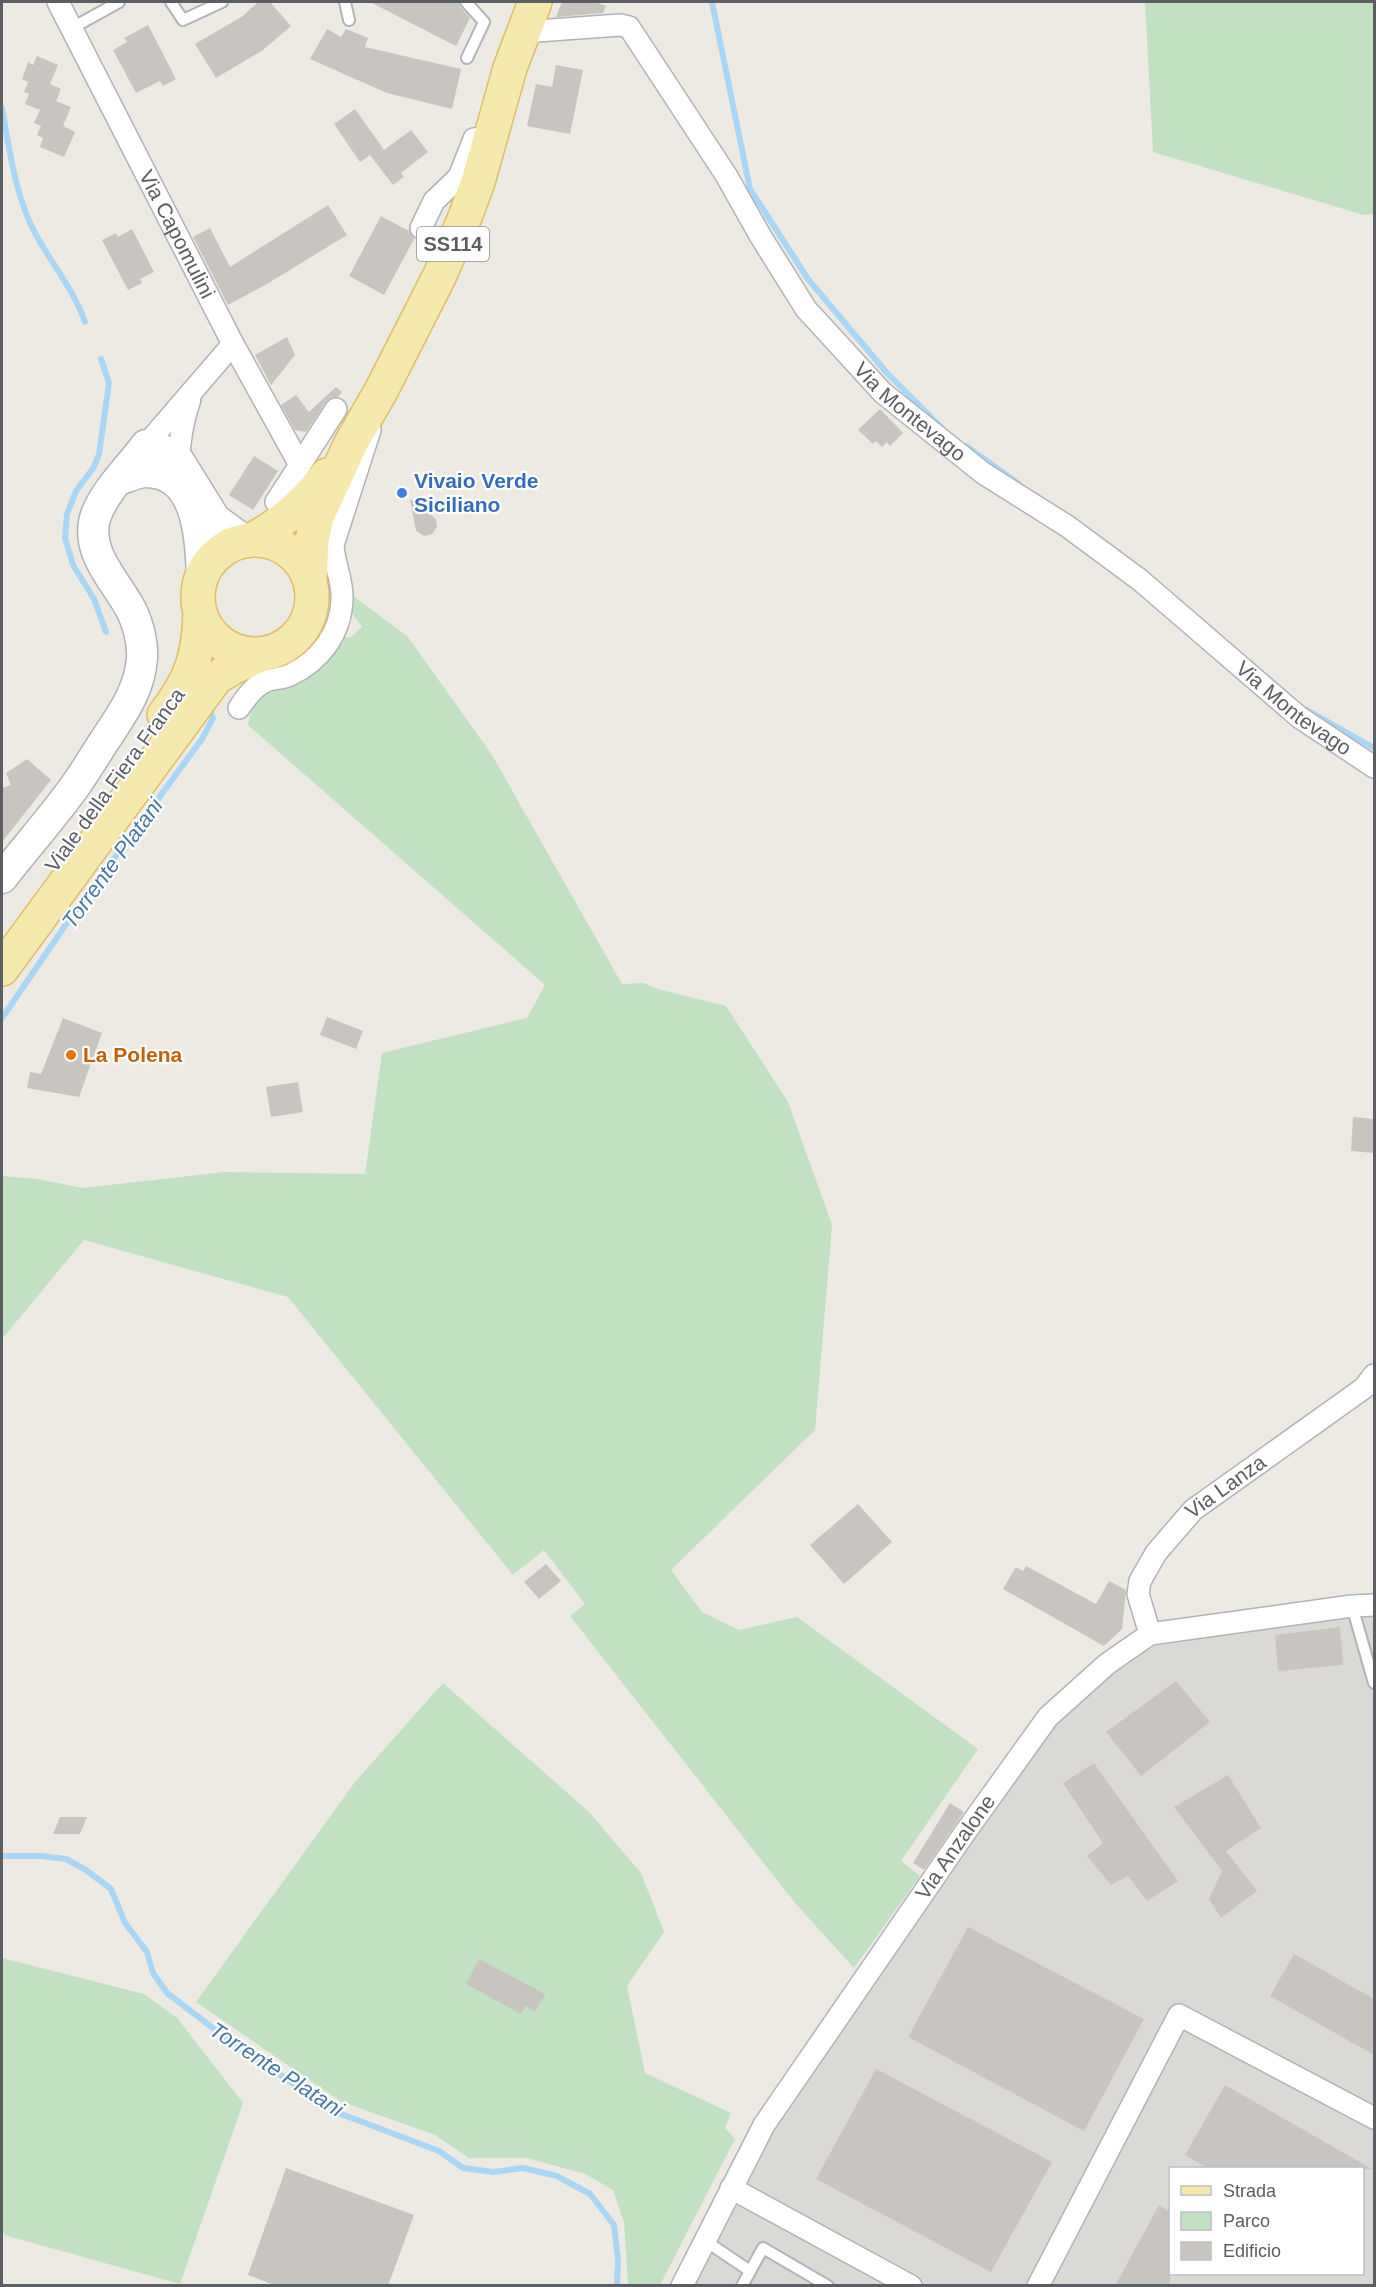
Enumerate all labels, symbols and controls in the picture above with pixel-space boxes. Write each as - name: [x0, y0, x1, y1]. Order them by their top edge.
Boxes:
- street label: Via Capomulini: [135, 166, 220, 302]
- road number: SS114: [417, 227, 489, 261]
- street label: Via Montevago: [850, 357, 970, 466]
- place label: Vivaio Verde Siciliano: [414, 469, 539, 516]
- marker: Vivaio Verde Siciliano: [395, 486, 409, 500]
- street label: Via Montevago: [1232, 656, 1356, 760]
- street label: Viale della Fiera Franca: [40, 683, 189, 876]
- water label: Torrente Platani: [57, 793, 169, 933]
- place label: La Polena: [83, 1043, 183, 1066]
- marker: La Polena: [64, 1048, 78, 1062]
- street label: Via Lanza: [1181, 1450, 1270, 1523]
- street label: Via Anzalone: [911, 1790, 999, 1904]
- water label: Torrente Platani: [205, 2017, 349, 2123]
- legend: [1169, 2167, 1364, 2275]
- text: Strada: [1223, 2181, 1277, 2201]
- text: Parco: [1223, 2211, 1270, 2231]
- text: Edificio: [1223, 2241, 1281, 2261]

